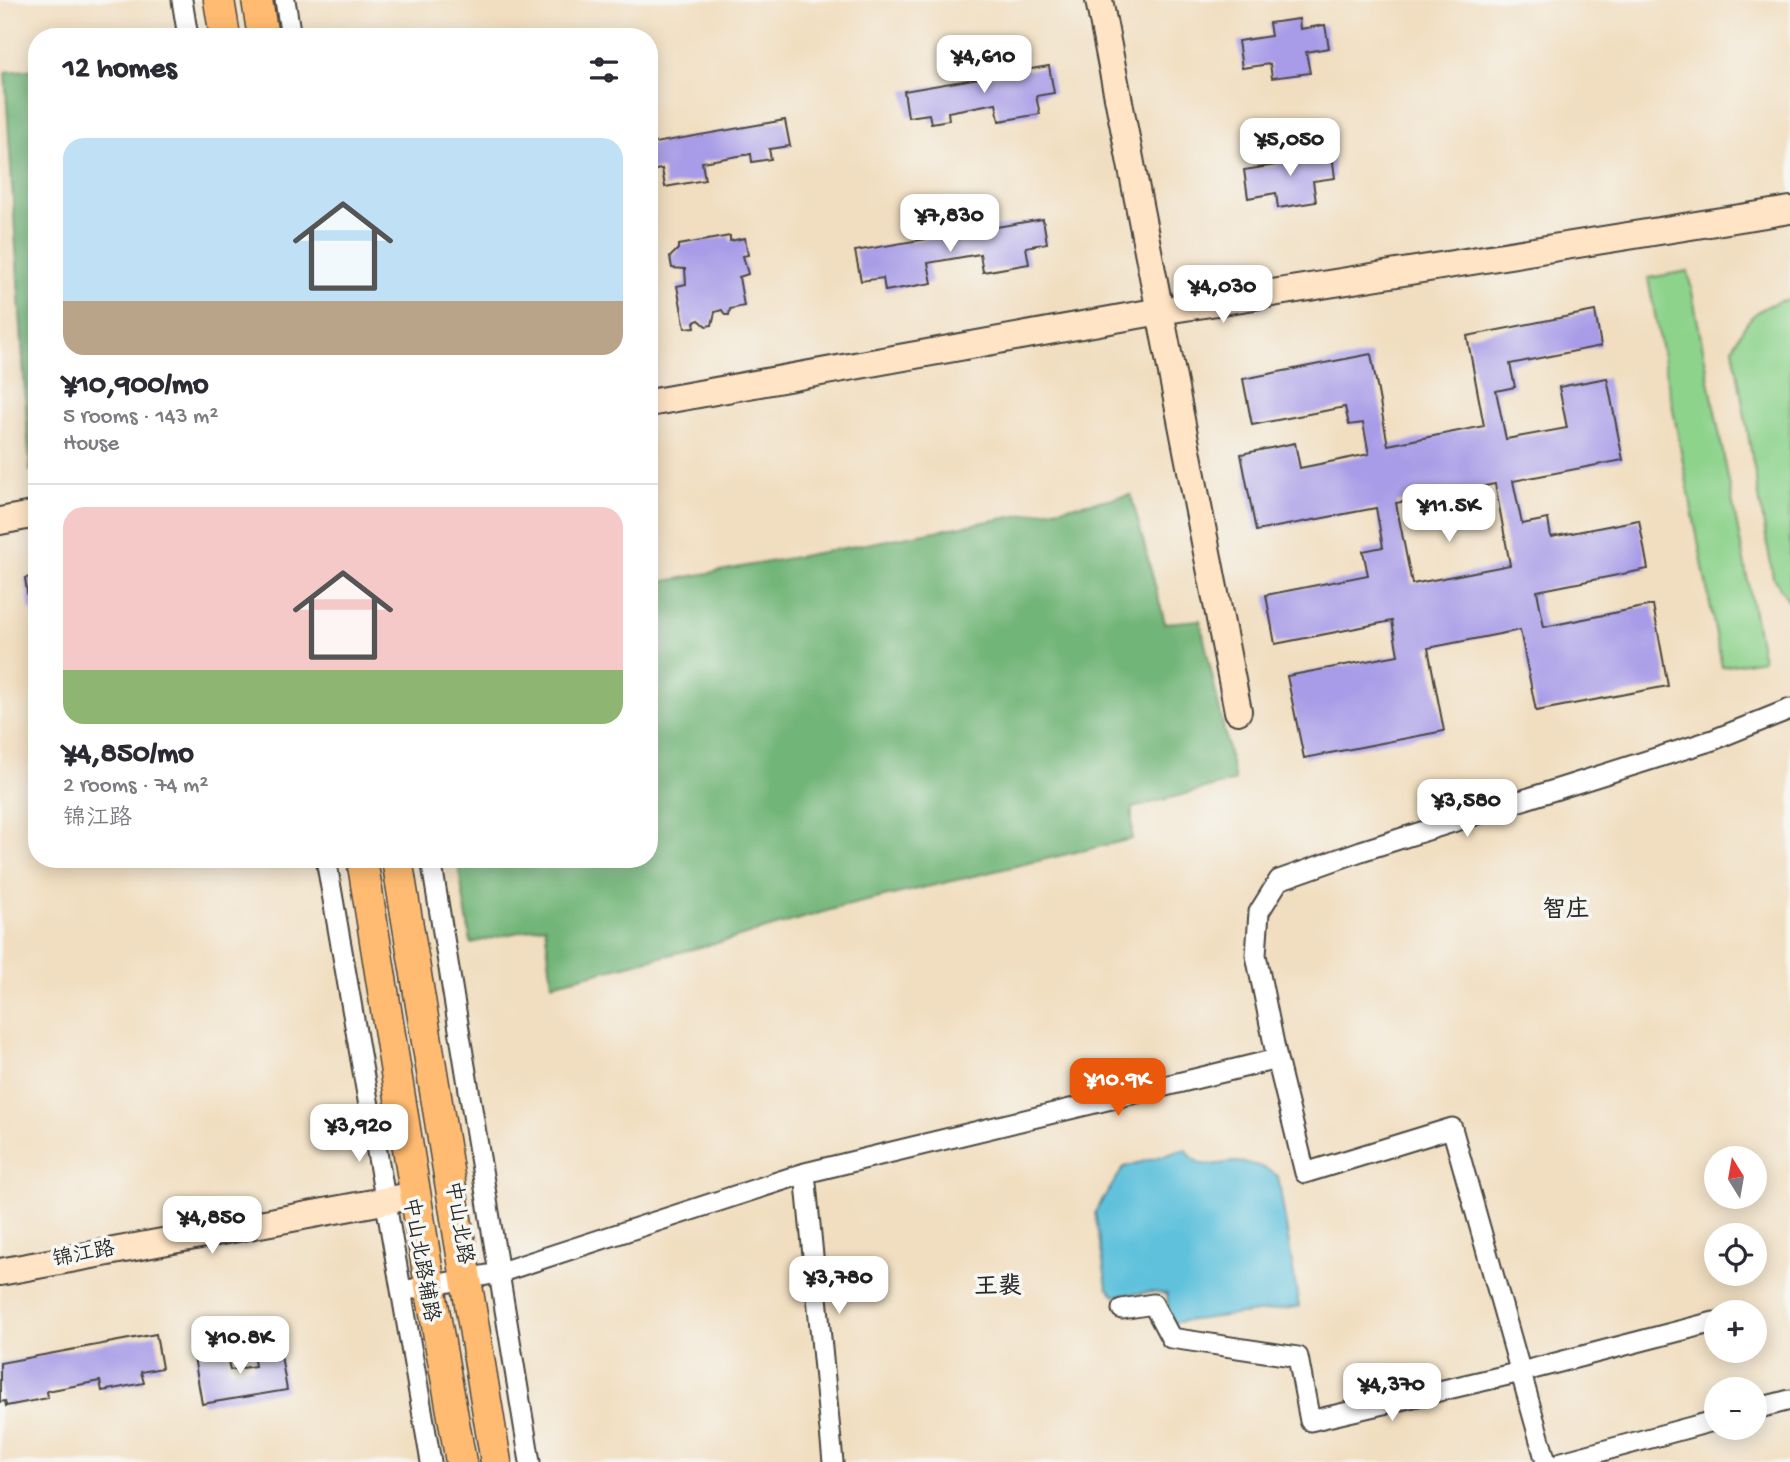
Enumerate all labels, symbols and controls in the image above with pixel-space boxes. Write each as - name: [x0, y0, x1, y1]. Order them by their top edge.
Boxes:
- pin: ¥4,610: [927, 36, 1041, 95]
- text: ¥4,610: [953, 44, 1015, 71]
- icon: filters: [585, 51, 623, 89]
- text: 12 homes: [63, 53, 176, 88]
- pin: ¥5,050: [1233, 118, 1347, 178]
- text: ¥5,050: [1256, 127, 1324, 154]
- icon: home: [280, 183, 406, 309]
- pin: ¥7,830: [893, 194, 1007, 254]
- text: ¥7,830: [916, 203, 984, 230]
- pin: ¥4,030: [1166, 266, 1280, 325]
- text: ¥4,030: [1190, 274, 1256, 301]
- text: ¥10,900/mo: [63, 369, 209, 404]
- text: 5 rooms · 143 m²: [63, 404, 218, 431]
- text: House: [63, 431, 119, 458]
- pin: ¥11.5K: [1392, 484, 1506, 544]
- text: ¥11.5K: [1418, 493, 1480, 520]
- icon: home: [280, 552, 406, 678]
- text: ¥4,850/mo: [63, 738, 194, 773]
- text: 2 rooms · 74 m²: [63, 773, 208, 800]
- pin: ¥3,580: [1410, 780, 1524, 839]
- text: ¥3,580: [1433, 788, 1501, 815]
- text: 锦江路: [63, 806, 132, 833]
- district label: 智庄: [1542, 896, 1590, 926]
- pin: ¥10.9K: [1061, 1058, 1175, 1118]
- text: ¥10.9K: [1086, 1067, 1150, 1094]
- pin: ¥3,920: [302, 1104, 416, 1164]
- text: ¥3,920: [326, 1113, 392, 1140]
- north arrow: [1704, 1146, 1768, 1209]
- map controls: [1704, 1146, 1767, 1440]
- street label: 中山北路: [438, 1179, 478, 1266]
- street label: 中山北路辅路: [396, 1195, 444, 1324]
- pin: ¥4,850: [155, 1196, 269, 1256]
- text: ¥4,850: [179, 1205, 245, 1232]
- button: locate: [1704, 1223, 1767, 1286]
- street label: 锦江路: [50, 1236, 117, 1274]
- pin: ¥3,780: [782, 1256, 896, 1316]
- text: ¥3,780: [805, 1265, 873, 1292]
- district label: 王裴: [974, 1273, 1022, 1303]
- button: +: [1704, 1300, 1767, 1363]
- pin: ¥10.8K: [183, 1316, 297, 1376]
- text: ¥10.8K: [207, 1325, 273, 1352]
- pin: ¥4,370: [1335, 1364, 1449, 1423]
- text: ¥4,370: [1359, 1372, 1425, 1399]
- button: −: [1704, 1377, 1767, 1440]

